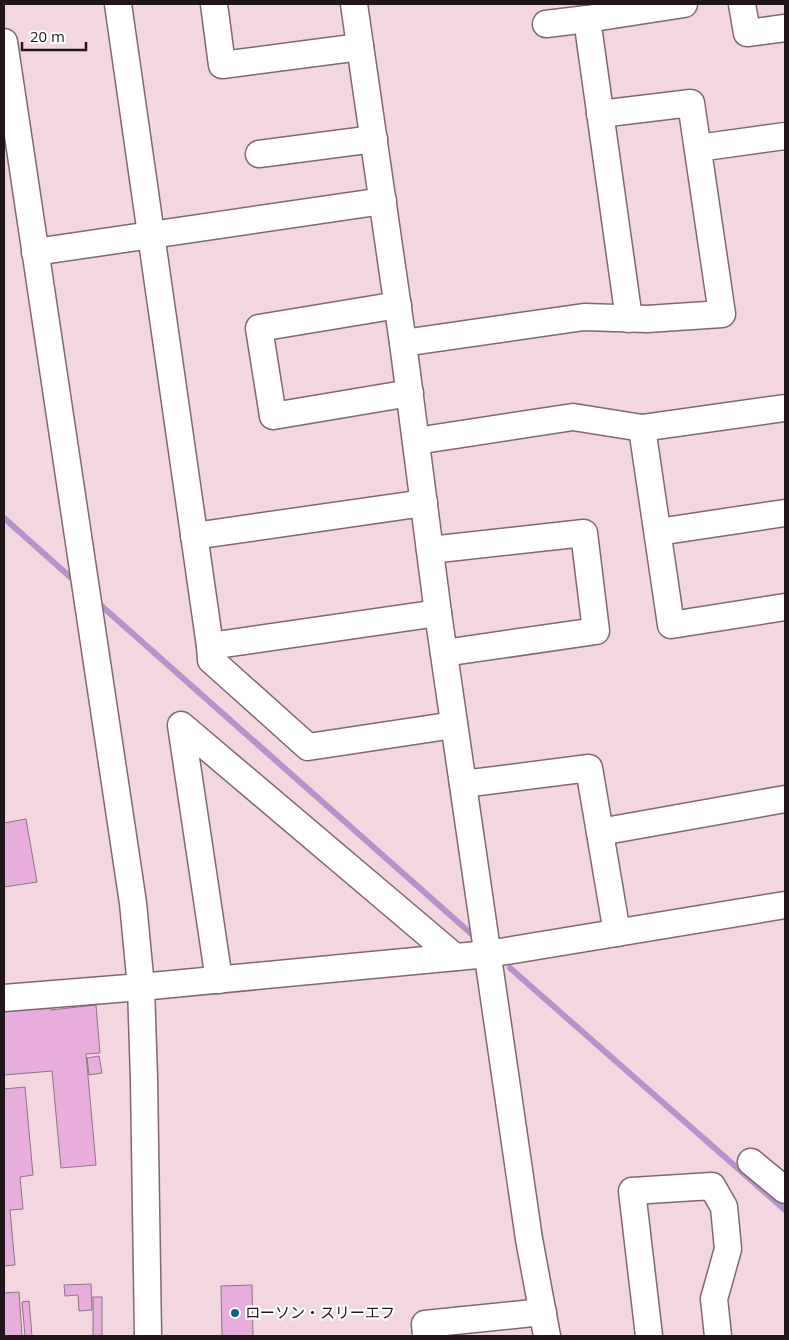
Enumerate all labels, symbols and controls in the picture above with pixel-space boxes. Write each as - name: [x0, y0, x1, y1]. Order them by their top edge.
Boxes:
- scale bar: [22, 20, 86, 52]
- text: 20 m: [30, 26, 65, 46]
- place label: ローソン・スリーエフ: [245, 1302, 395, 1322]
- marker: ローソン・スリーエフ: [229, 1307, 241, 1319]

